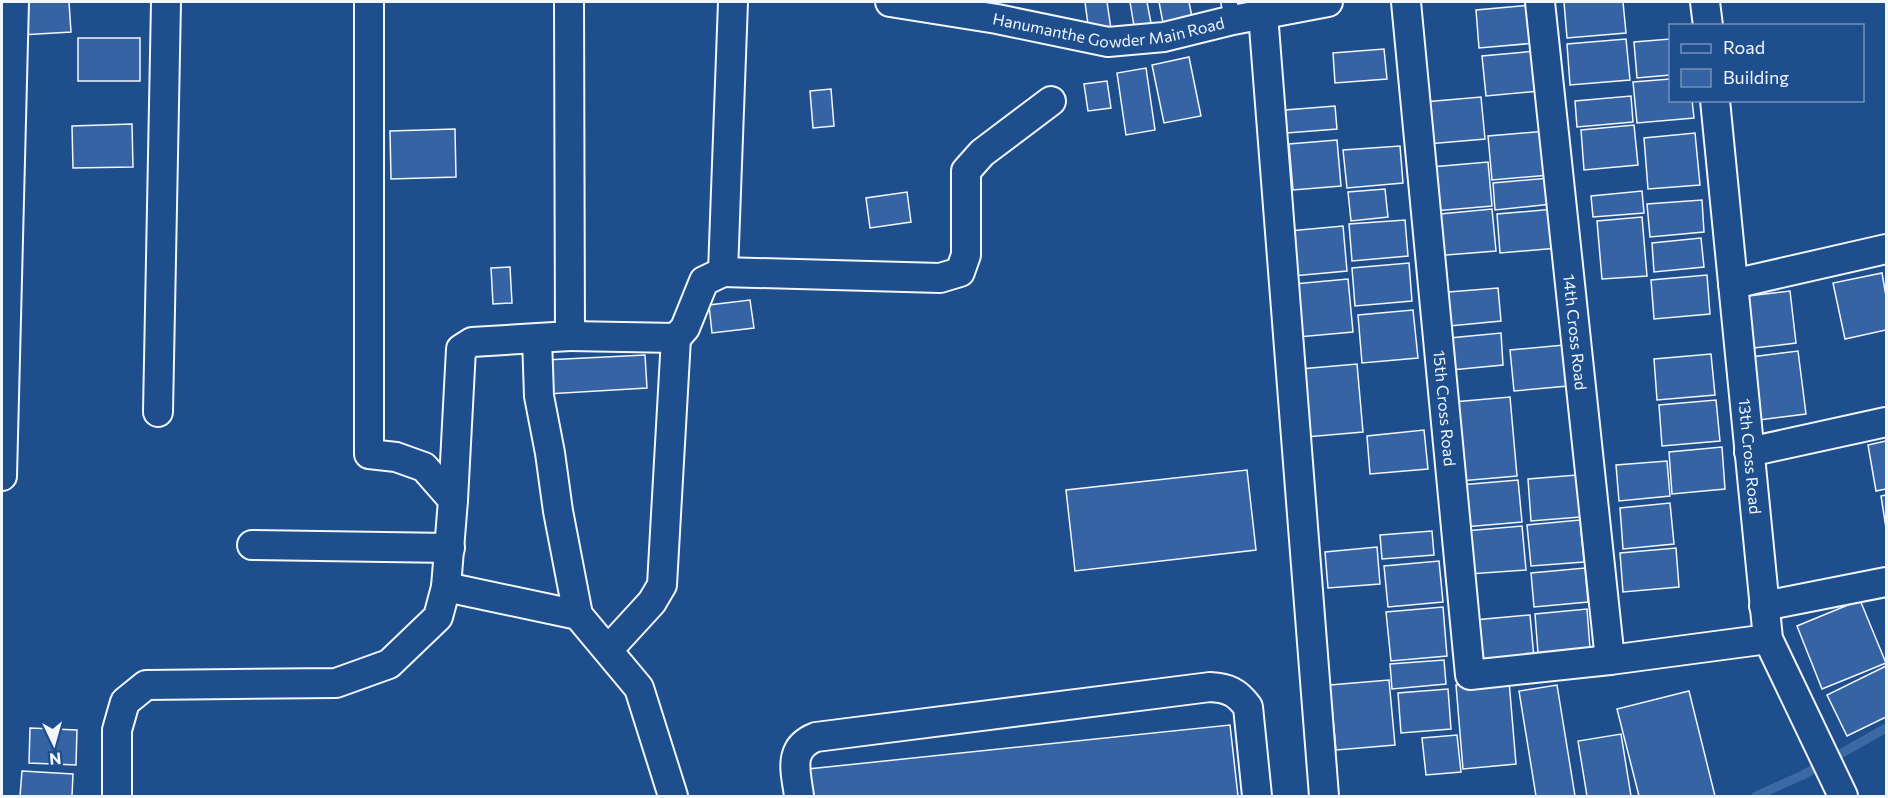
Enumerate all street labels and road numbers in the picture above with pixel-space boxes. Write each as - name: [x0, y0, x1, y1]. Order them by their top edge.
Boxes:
- street label: Hanumanthe Gowder Main Road: [991, 8, 1226, 51]
- street label: 14th Cross Road: [1560, 273, 1591, 391]
- street label: 15th Cross Road: [1430, 349, 1460, 467]
- street label: 13th Cross Road: [1735, 397, 1766, 515]

